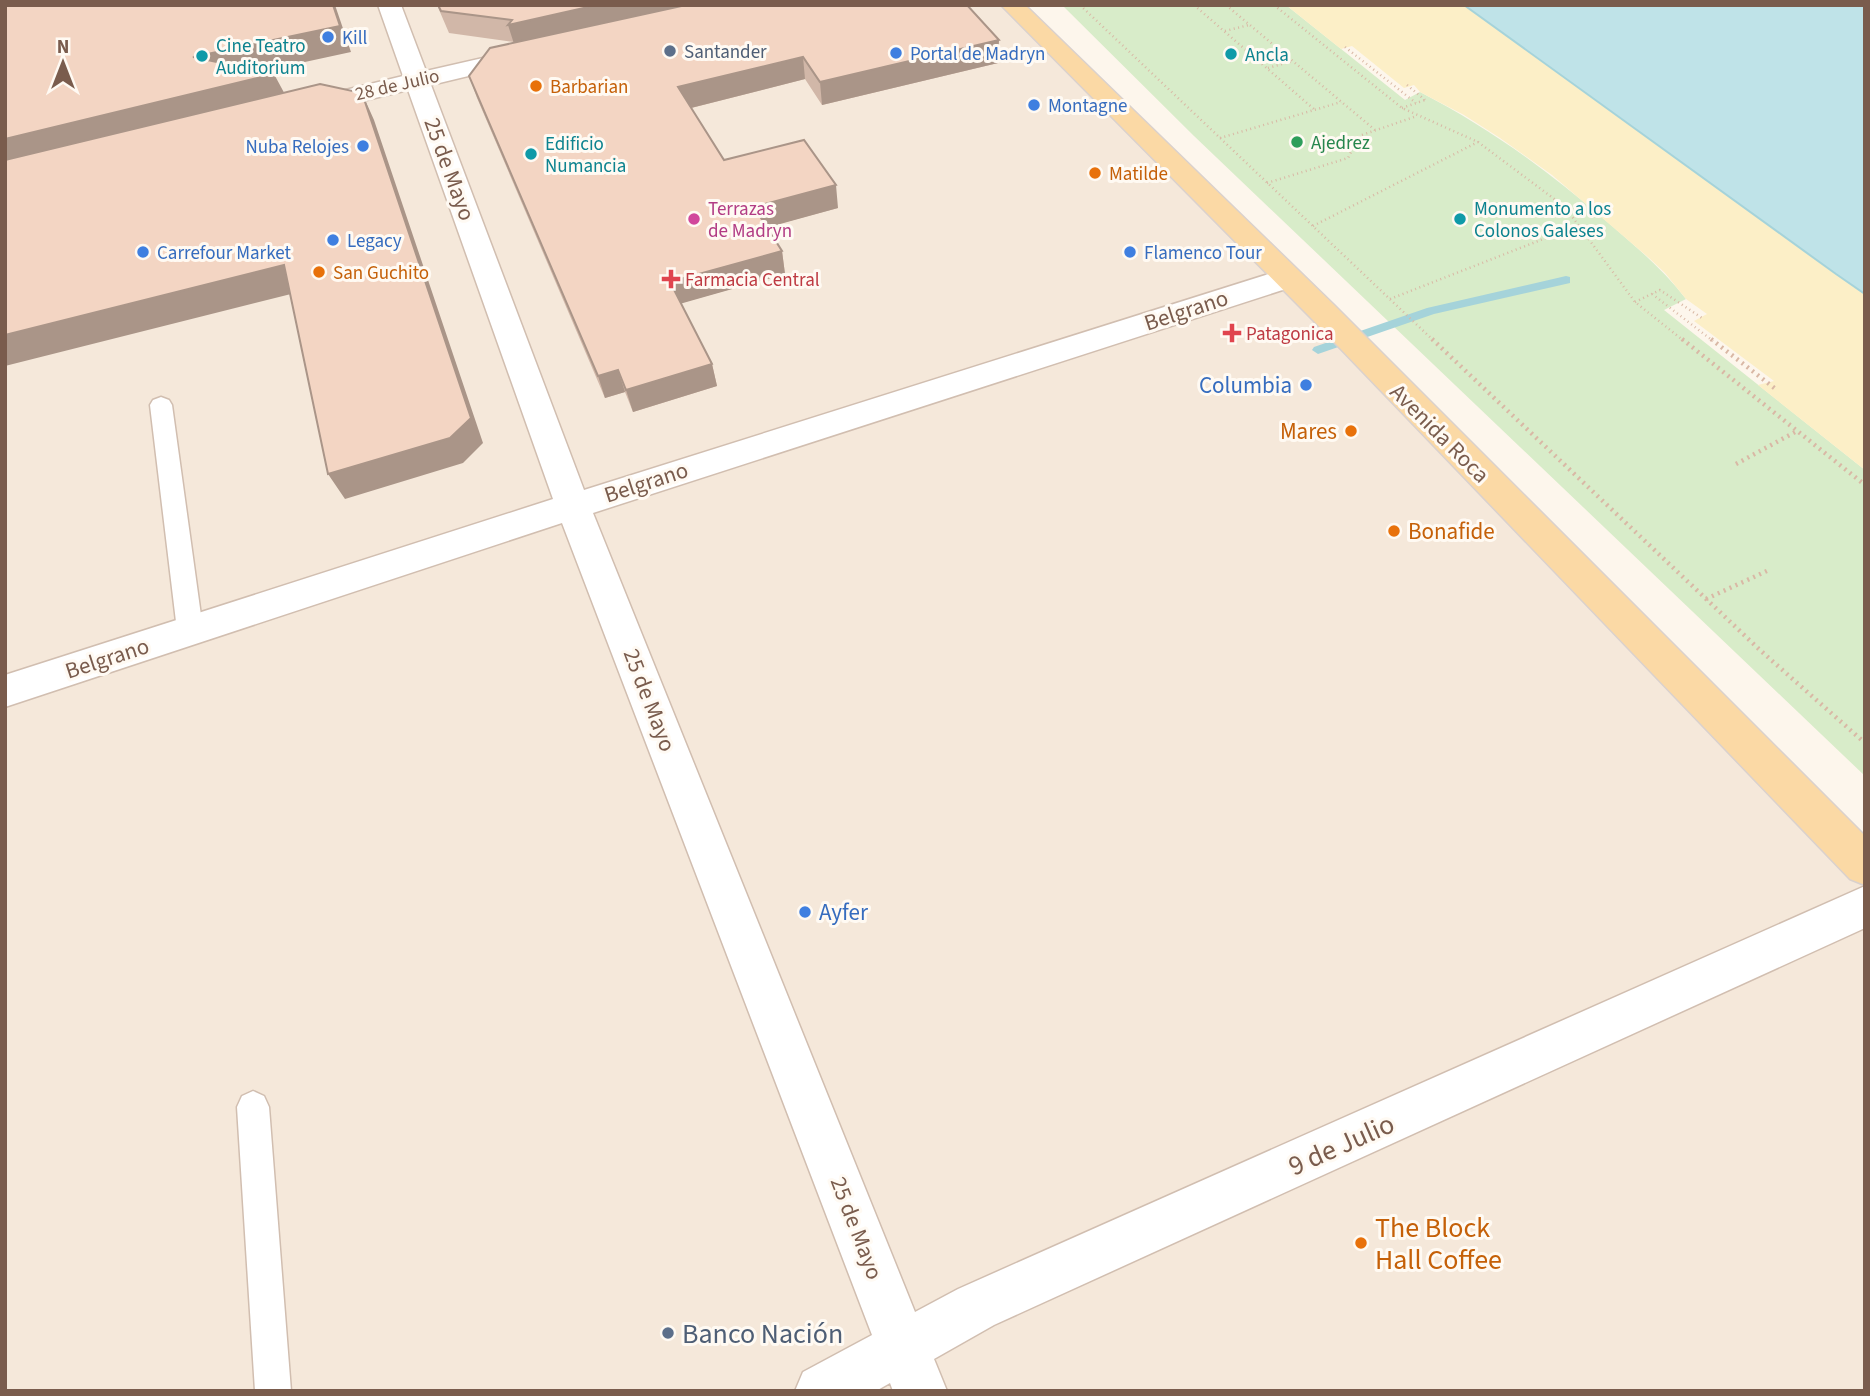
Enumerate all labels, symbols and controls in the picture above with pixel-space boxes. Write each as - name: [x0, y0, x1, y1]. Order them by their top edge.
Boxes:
- place label: Kill: [342, 25, 368, 52]
- north arrow: [28, 28, 98, 98]
- marker: Kill: [320, 29, 336, 45]
- place label: Cine Teatro Auditorium: [216, 33, 306, 82]
- text: N: [57, 34, 69, 61]
- place label: Santander: [684, 39, 767, 66]
- place label: Portal de Madryn: [910, 41, 1045, 68]
- place label: Ancla: [1245, 42, 1289, 69]
- marker: Santander: [662, 43, 678, 59]
- marker: Portal de Madryn: [888, 45, 904, 61]
- marker: Ancla: [1223, 46, 1239, 62]
- marker: Cine Teatro Auditorium: [194, 48, 210, 64]
- street label: 28 de Julio: [353, 63, 442, 108]
- place label: Barbarian: [550, 74, 628, 101]
- marker: Barbarian: [528, 78, 544, 94]
- place label: Montagne: [1048, 93, 1128, 120]
- marker: Montagne: [1026, 97, 1042, 113]
- street label: 25 de Mayo: [416, 113, 483, 225]
- place label: Ajedrez: [1311, 130, 1370, 157]
- place label: Edificio Numancia: [545, 131, 626, 180]
- place label: Nuba Relojes: [245, 134, 349, 161]
- marker: Ajedrez: [1289, 134, 1305, 150]
- marker: Nuba Relojes: [355, 138, 371, 154]
- marker: Edificio Numancia: [523, 146, 539, 162]
- place label: Matilde: [1109, 161, 1168, 188]
- marker: Matilde: [1087, 165, 1103, 181]
- place label: Terrazas de Madryn: [708, 196, 792, 245]
- place label: Monumento a los Colonos Galeses: [1474, 196, 1611, 245]
- marker: Terrazas de Madryn: [686, 211, 702, 227]
- marker: Monumento a los Colonos Galeses: [1452, 211, 1468, 227]
- place label: Legacy: [347, 228, 402, 255]
- marker: Legacy: [325, 232, 341, 248]
- place label: Carrefour Market: [157, 240, 291, 267]
- place label: Flamenco Tour: [1144, 240, 1262, 267]
- marker: Carrefour Market: [135, 244, 151, 260]
- marker: Flamenco Tour: [1122, 244, 1138, 260]
- place label: San Guchito: [333, 260, 429, 287]
- marker: San Guchito: [311, 264, 327, 280]
- place label: Farmacia Central: [685, 267, 820, 294]
- marker: Farmacia Central: [663, 271, 679, 287]
- street label: Belgrano: [1140, 281, 1232, 340]
- place label: Patagonica: [1246, 321, 1334, 348]
- marker: Patagonica: [1224, 325, 1240, 341]
- place label: Columbia: [1199, 369, 1292, 402]
- street label: Avenida Roca: [1382, 376, 1497, 491]
- marker: Columbia: [1298, 377, 1314, 393]
- place label: Mares: [1280, 415, 1337, 448]
- marker: Mares: [1343, 423, 1359, 439]
- street label: Belgrano: [600, 453, 692, 512]
- place label: Bonafide: [1408, 515, 1495, 548]
- marker: Bonafide: [1386, 523, 1402, 539]
- street label: Belgrano: [61, 629, 153, 688]
- street label: 25 de Mayo: [615, 644, 684, 756]
- place label: Ayfer: [819, 896, 869, 929]
- marker: Ayfer: [797, 904, 813, 920]
- street label: 9 de Julio: [1282, 1104, 1401, 1186]
- street label: 25 de Mayo: [822, 1172, 891, 1284]
- place label: The Block Hall Coffee: [1375, 1208, 1502, 1280]
- marker: The Block Hall Coffee: [1353, 1235, 1369, 1251]
- place label: Banco Nación: [682, 1314, 843, 1354]
- marker: Banco Nación: [660, 1325, 676, 1341]

